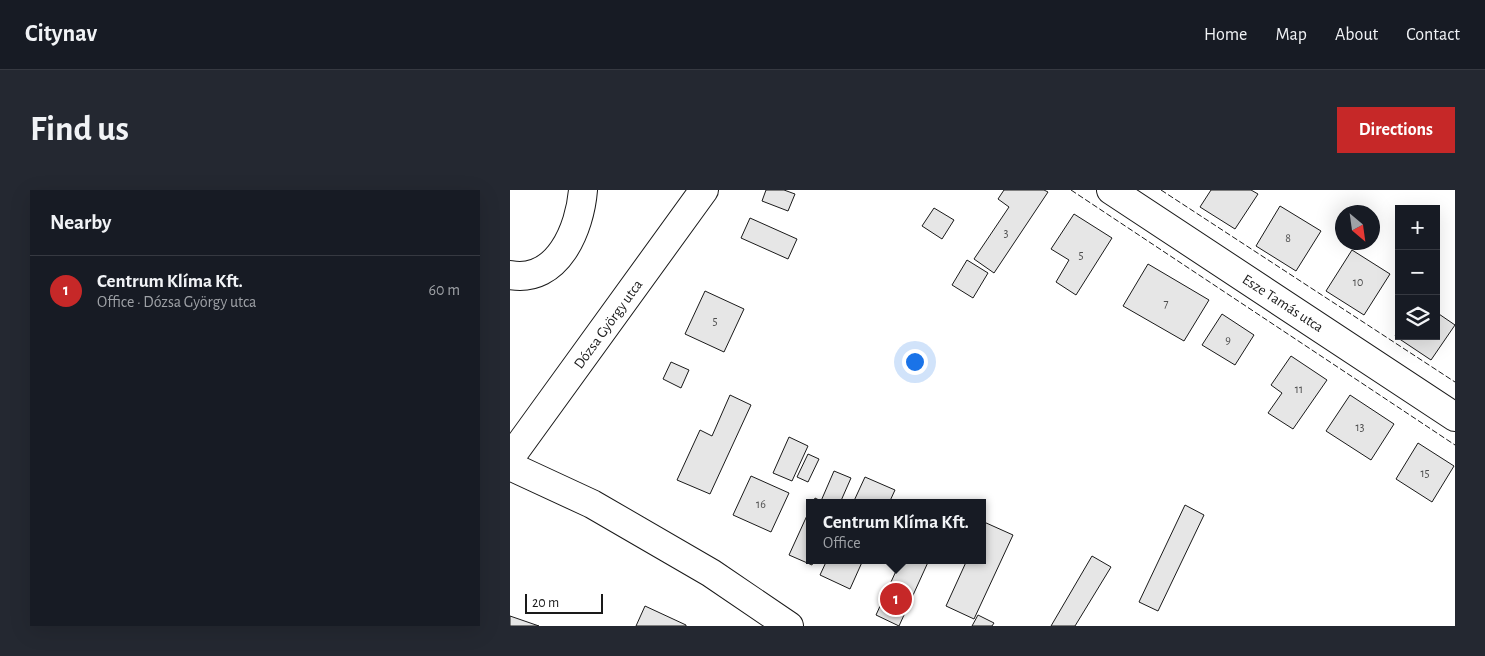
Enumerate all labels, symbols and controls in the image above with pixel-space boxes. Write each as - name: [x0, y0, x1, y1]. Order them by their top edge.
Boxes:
- text: Citynav: [25, 22, 97, 46]
- text: Home: [1204, 26, 1247, 44]
- text: Map: [1275, 26, 1307, 44]
- text: About: [1335, 26, 1378, 44]
- text: Contact: [1406, 26, 1460, 44]
- button: Directions: [1337, 107, 1455, 153]
- text: Find us: [30, 112, 129, 147]
- north arrow: [1335, 205, 1380, 250]
- map controls: [1395, 205, 1440, 340]
- button: +: [1395, 205, 1440, 250]
- text: Nearby: [50, 212, 111, 233]
- house number: 3: [1004, 227, 1009, 239]
- house number: 8: [1285, 232, 1291, 244]
- house number: 5: [1078, 249, 1084, 261]
- button: −: [1395, 250, 1440, 295]
- text: Centrum Klíma Kft.: [97, 272, 243, 291]
- street label: Esze Tamás utca: [1240, 272, 1326, 335]
- house number: 10: [1353, 276, 1363, 288]
- street label: Dózsa György utca: [571, 277, 646, 372]
- text: 1: [63, 282, 69, 298]
- text: 60 m: [429, 282, 460, 298]
- text: Office · Dózsa György utca: [97, 294, 256, 310]
- button: layers: [1395, 295, 1440, 340]
- house number: 7: [1163, 297, 1169, 309]
- house number: 5: [712, 315, 718, 327]
- house number: 9: [1225, 334, 1231, 346]
- your location: [902, 349, 928, 375]
- house number: 11: [1295, 383, 1303, 395]
- house number: 13: [1355, 421, 1365, 433]
- house number: 15: [1420, 467, 1430, 479]
- house number: 16: [756, 498, 766, 510]
- popup: [806, 499, 986, 564]
- text: Centrum Klíma Kft.: [823, 513, 969, 532]
- text: Office: [823, 535, 861, 551]
- pin: 1: [880, 580, 912, 618]
- scale bar: [525, 591, 602, 614]
- text: 20 m: [532, 596, 559, 610]

